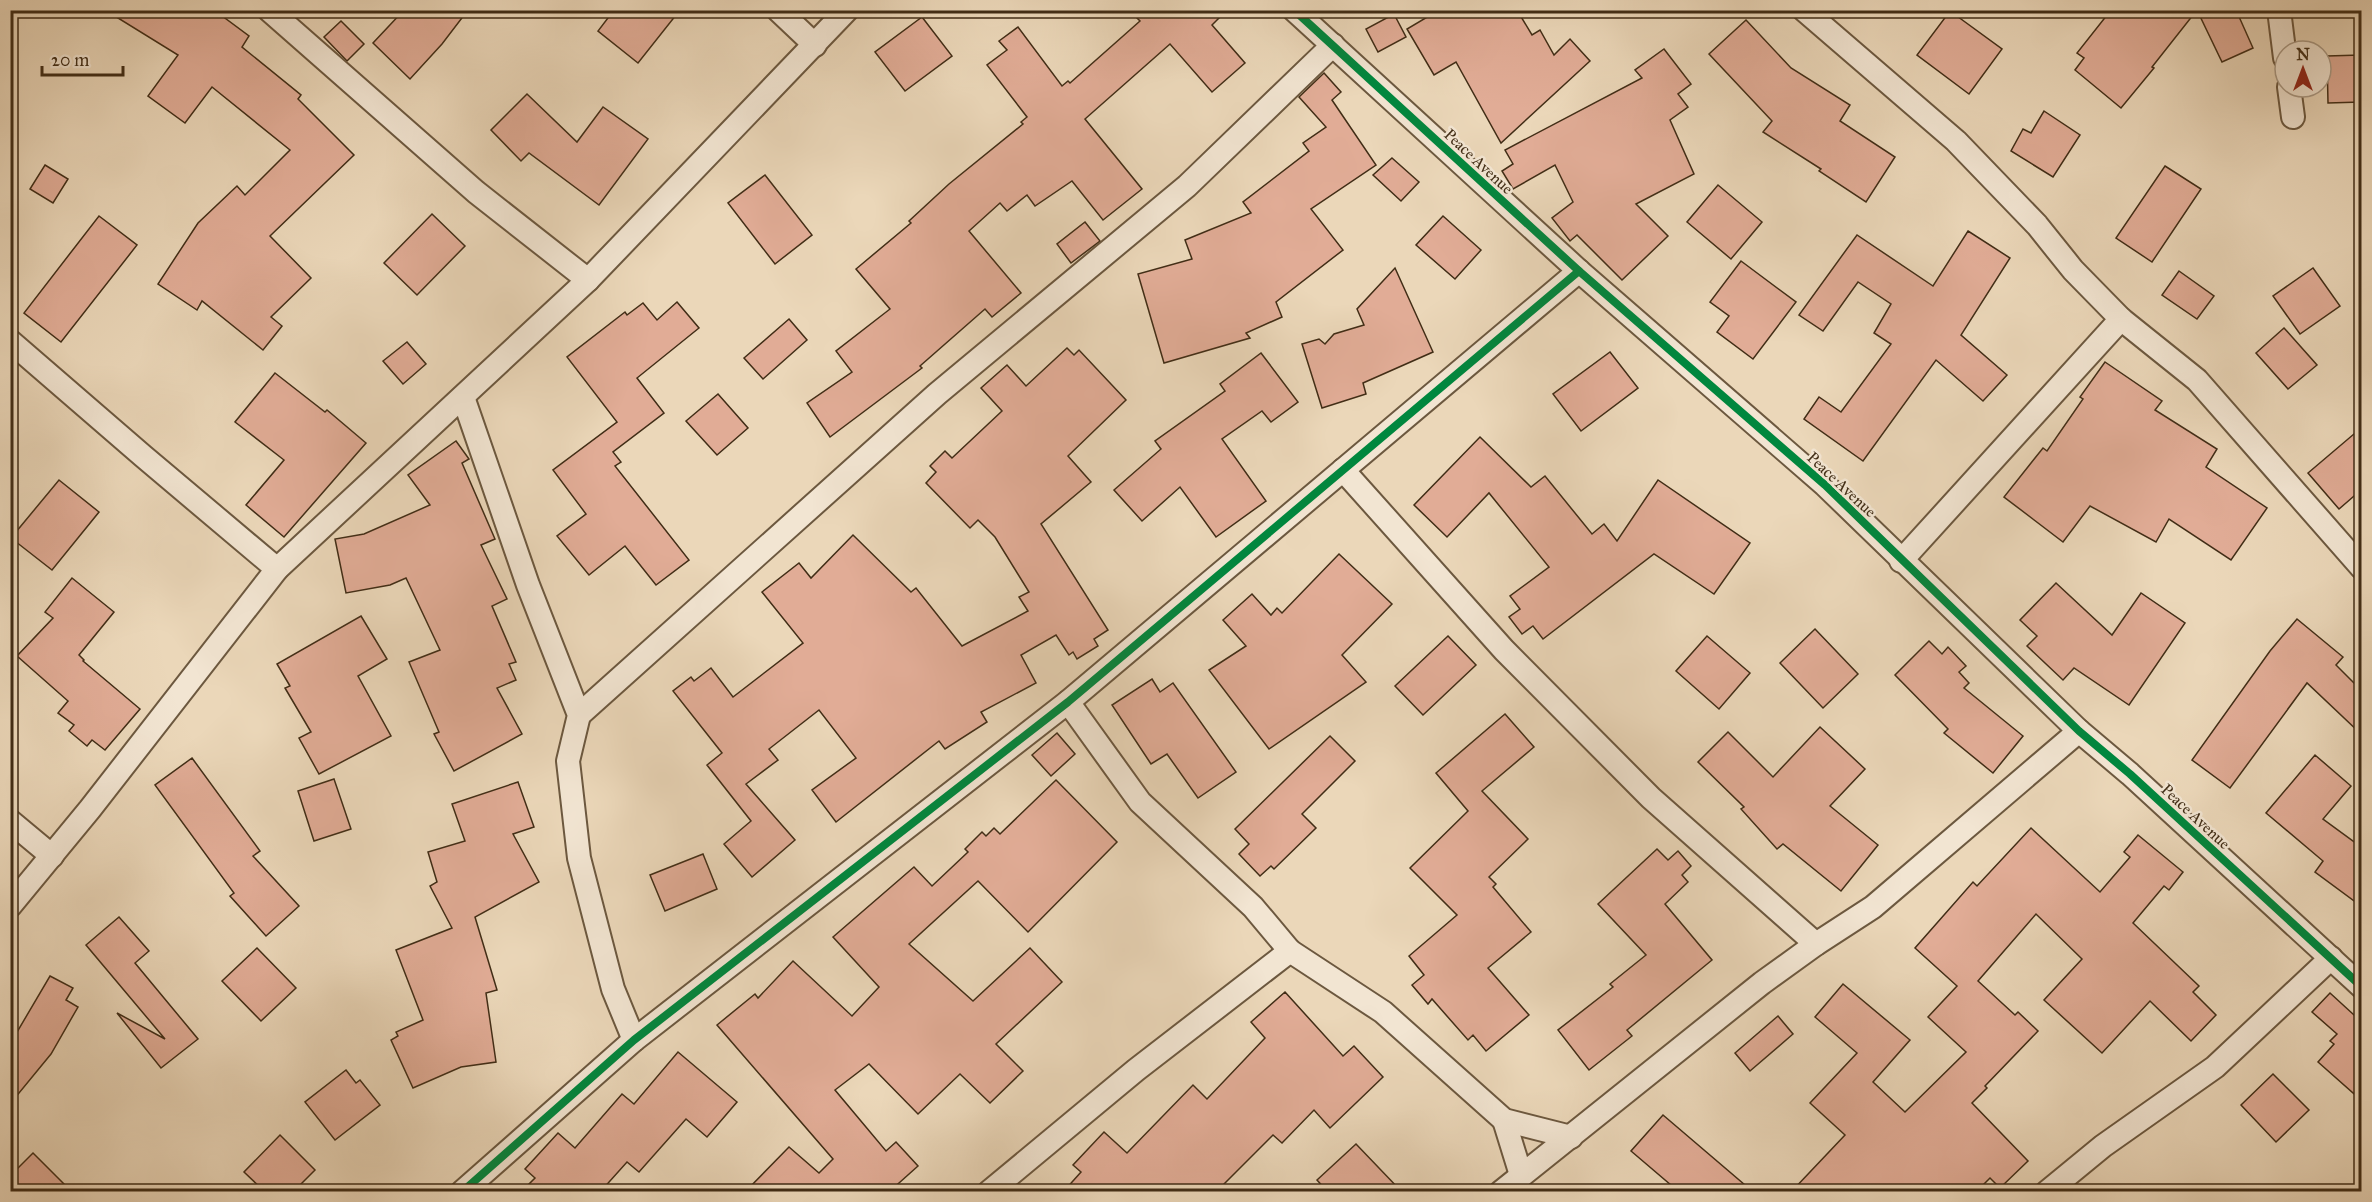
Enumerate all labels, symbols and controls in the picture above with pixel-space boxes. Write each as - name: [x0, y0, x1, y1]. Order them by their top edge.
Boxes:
- scale bar: [42, 39, 123, 77]
- north arrow: [2273, 39, 2333, 99]
- text: N: [2296, 45, 2310, 64]
- text: 20 m: [51, 49, 89, 71]
- street label: Peace Avenue: [1440, 125, 1517, 198]
- street label: Peace Avenue: [1803, 448, 1880, 521]
- street label: Peace Avenue: [2157, 780, 2234, 853]

